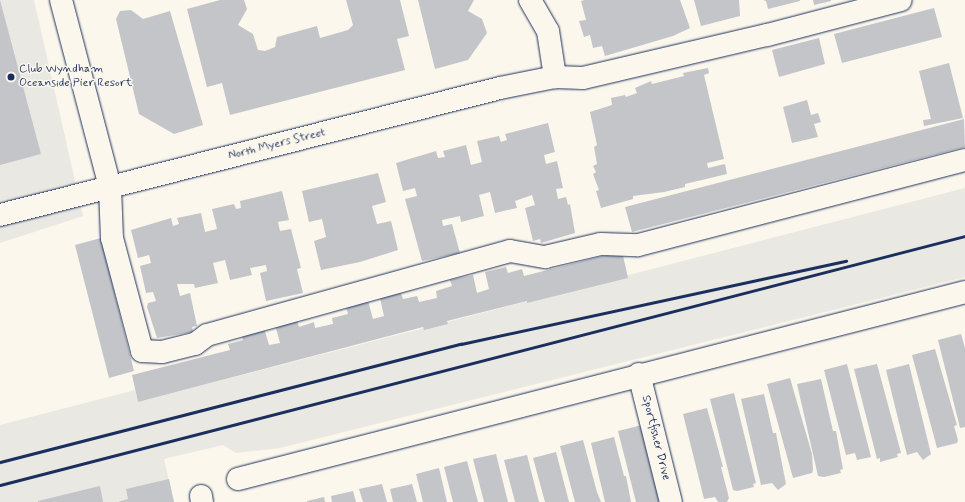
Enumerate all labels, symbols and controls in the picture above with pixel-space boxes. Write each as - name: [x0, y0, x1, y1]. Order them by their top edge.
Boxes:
- place label: Club Wyndham Oceanside Pier Resort: [19, 63, 132, 91]
- marker: Club Wyndham Oceanside Pier Resort: [6, 72, 16, 82]
- street label: North Myers Street: [226, 126, 328, 164]
- street label: Sportfisher Drive: [638, 394, 672, 482]

